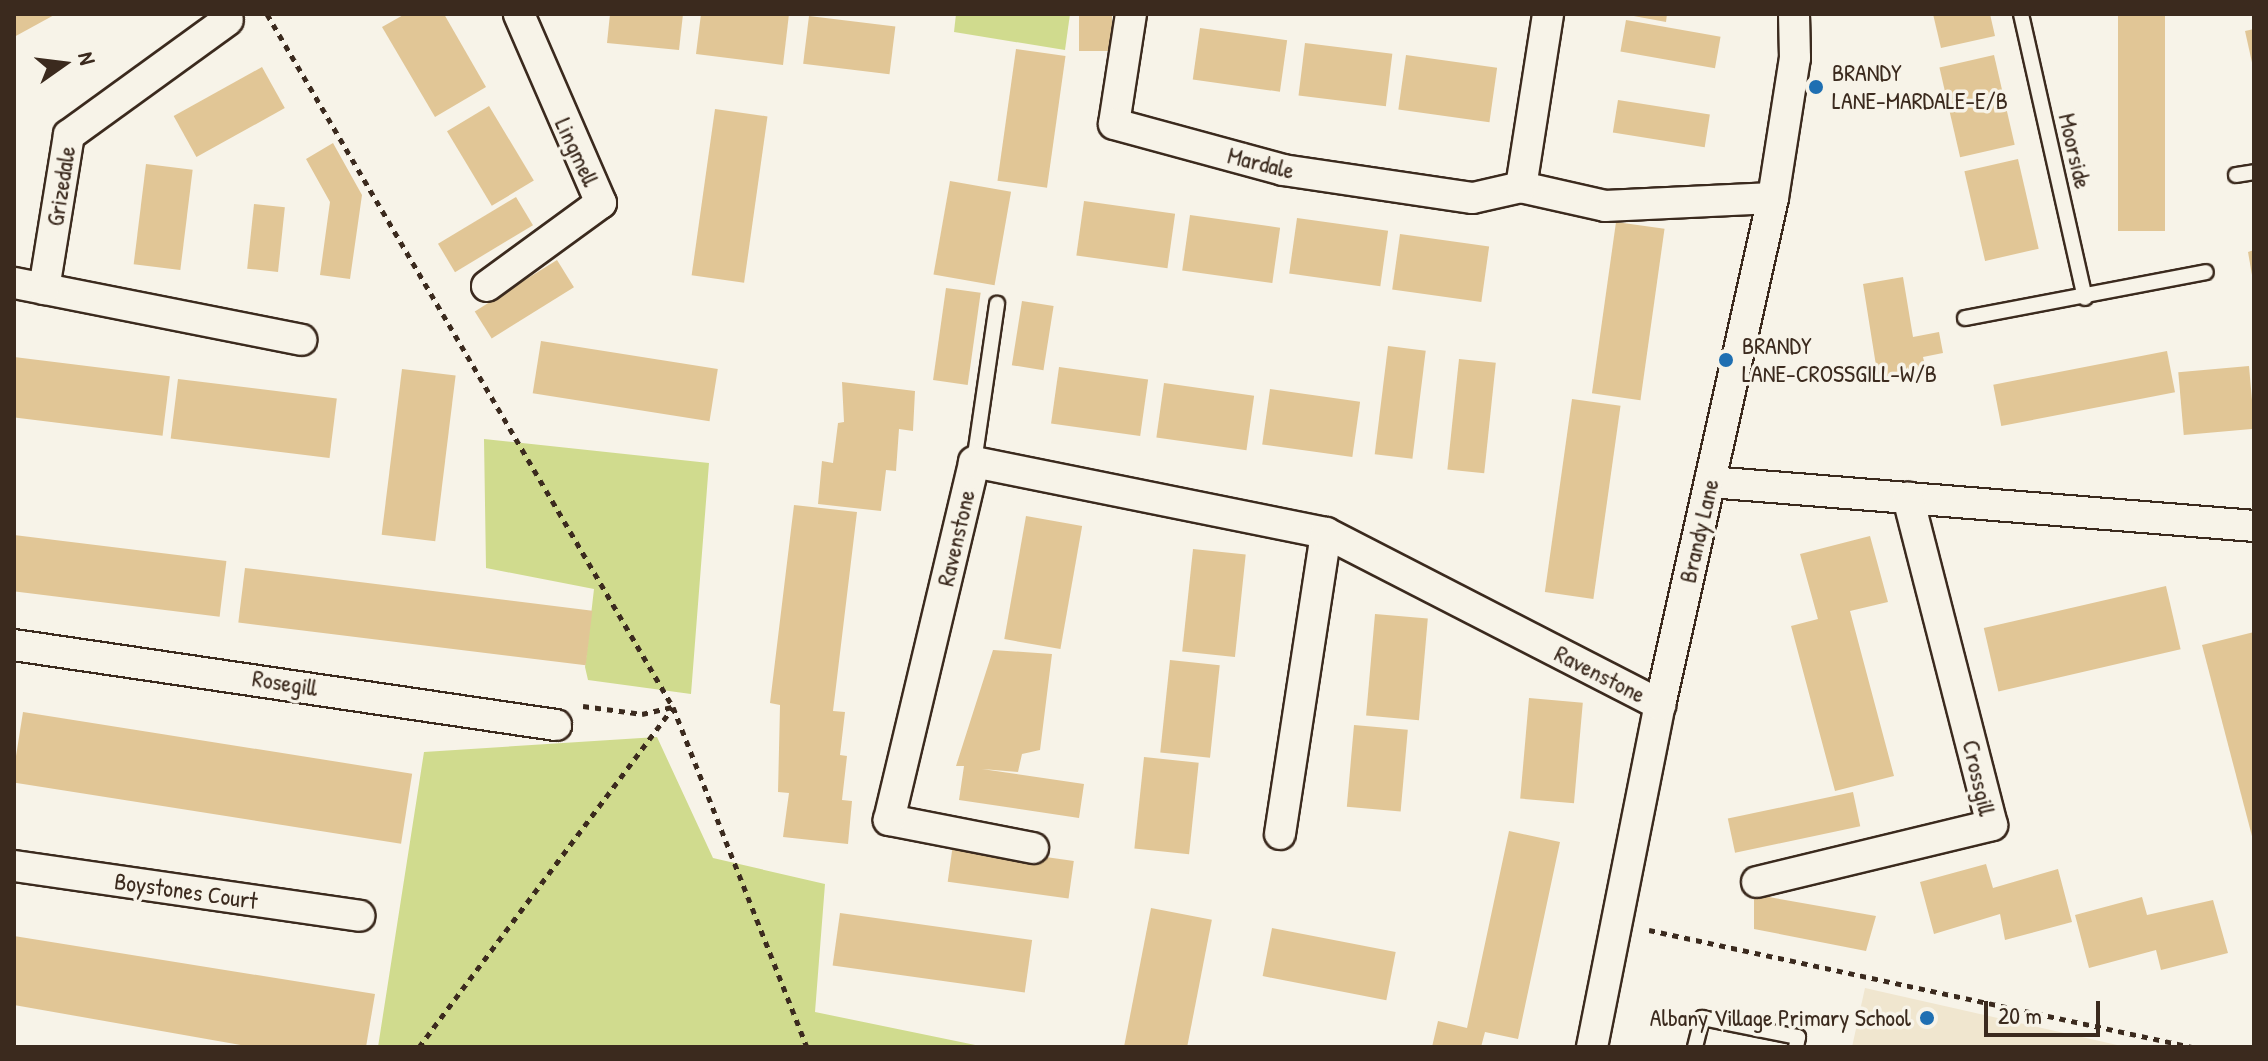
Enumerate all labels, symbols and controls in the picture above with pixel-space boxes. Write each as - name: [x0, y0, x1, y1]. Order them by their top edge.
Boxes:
- north arrow: [24, 24, 104, 104]
- text: N: [71, 49, 103, 68]
- place label: BRANDY LANE-MARDALE-E/B: [1832, 59, 2008, 115]
- marker: BRANDY LANE-MARDALE-E/B: [1807, 78, 1825, 96]
- street label: Moorside: [2052, 111, 2098, 191]
- street label: Lingmell: [549, 113, 605, 191]
- street label: Mardale: [1225, 141, 1297, 185]
- street label: Grizedale: [40, 144, 82, 228]
- place label: BRANDY LANE-CROSSGILL-W/B: [1742, 332, 1937, 388]
- marker: BRANDY LANE-CROSSGILL-W/B: [1717, 351, 1735, 369]
- street label: Brandy Lane: [1673, 476, 1725, 586]
- street label: Ravenstone: [931, 487, 981, 589]
- street label: Ravenstone: [1550, 639, 1650, 709]
- street label: Rosegill: [250, 664, 320, 702]
- street label: Crossgill: [1956, 737, 2002, 819]
- street label: Boystones Court: [113, 867, 259, 915]
- scale bar: [1988, 985, 2104, 1035]
- text: 20 m: [1998, 999, 2042, 1031]
- place label: Albany Village Primary School: [1650, 1004, 1911, 1032]
- marker: Albany Village Primary School: [1918, 1009, 1936, 1027]

